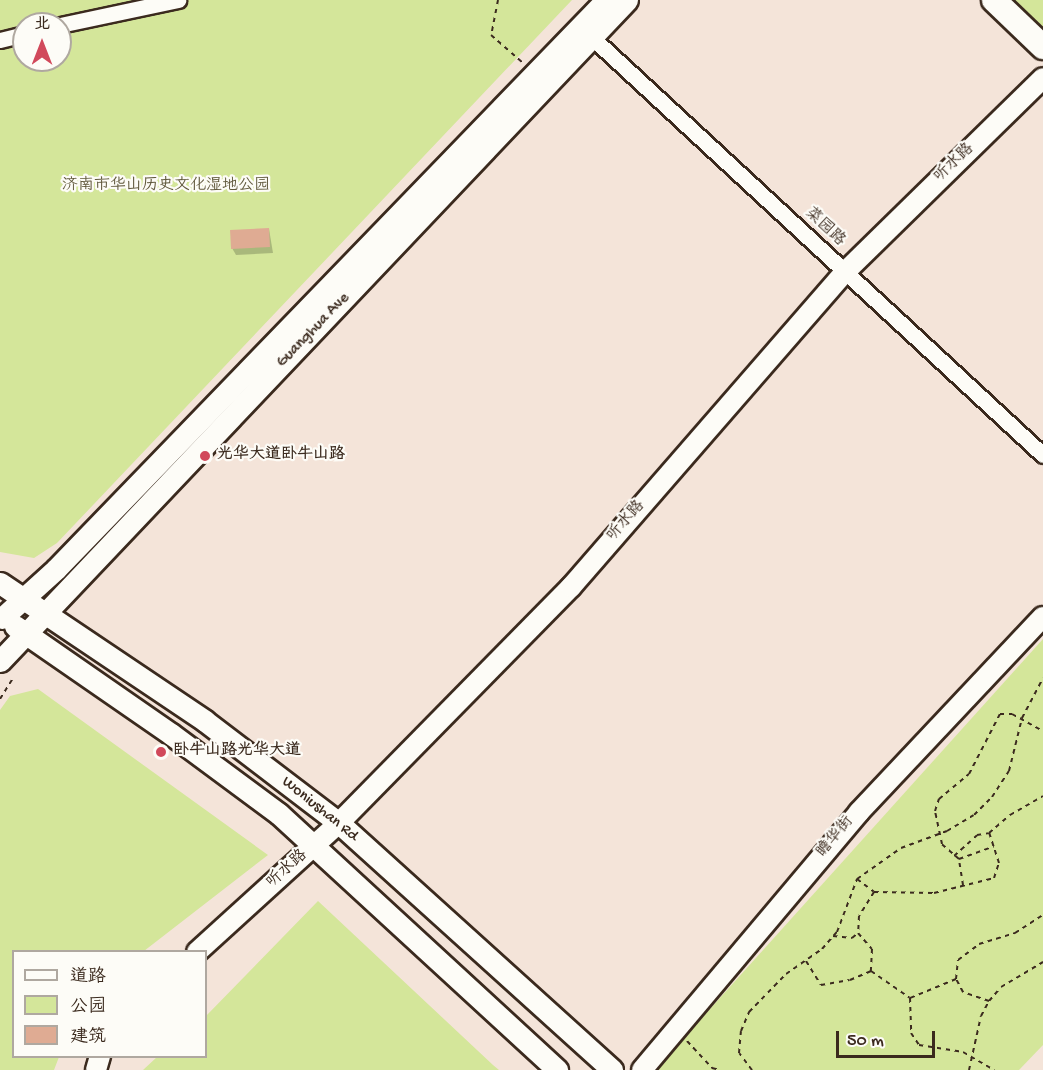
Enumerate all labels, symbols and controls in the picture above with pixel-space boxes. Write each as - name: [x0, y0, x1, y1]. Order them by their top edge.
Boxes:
- north arrow: [12, 12, 72, 72]
- text: 北: [34, 16, 50, 35]
- street label: 听水路: [931, 140, 979, 188]
- park label: 济南市华山历史文化湿地公园: [62, 177, 270, 197]
- street label: 菜园路: [800, 205, 848, 251]
- street label: Guanghua Ave: [274, 290, 354, 372]
- place label: 光华大道卧牛山路: [217, 446, 345, 466]
- marker: 光华大道卧牛山路: [198, 449, 212, 463]
- street label: 听水路: [604, 498, 650, 546]
- place label: 卧牛山路光华大道: [173, 742, 301, 762]
- marker: 卧牛山路光华大道: [154, 745, 168, 759]
- street label: Woniushan Rd: [277, 773, 361, 847]
- street label: 瞻华街: [813, 813, 859, 863]
- street label: 听水路: [264, 847, 312, 893]
- legend: [12, 950, 207, 1058]
- text: 道路: [70, 967, 106, 988]
- text: 公园: [70, 997, 106, 1018]
- scale bar: [839, 1019, 938, 1057]
- text: 建筑: [70, 1027, 106, 1048]
- text: 50 m: [847, 1031, 884, 1052]

